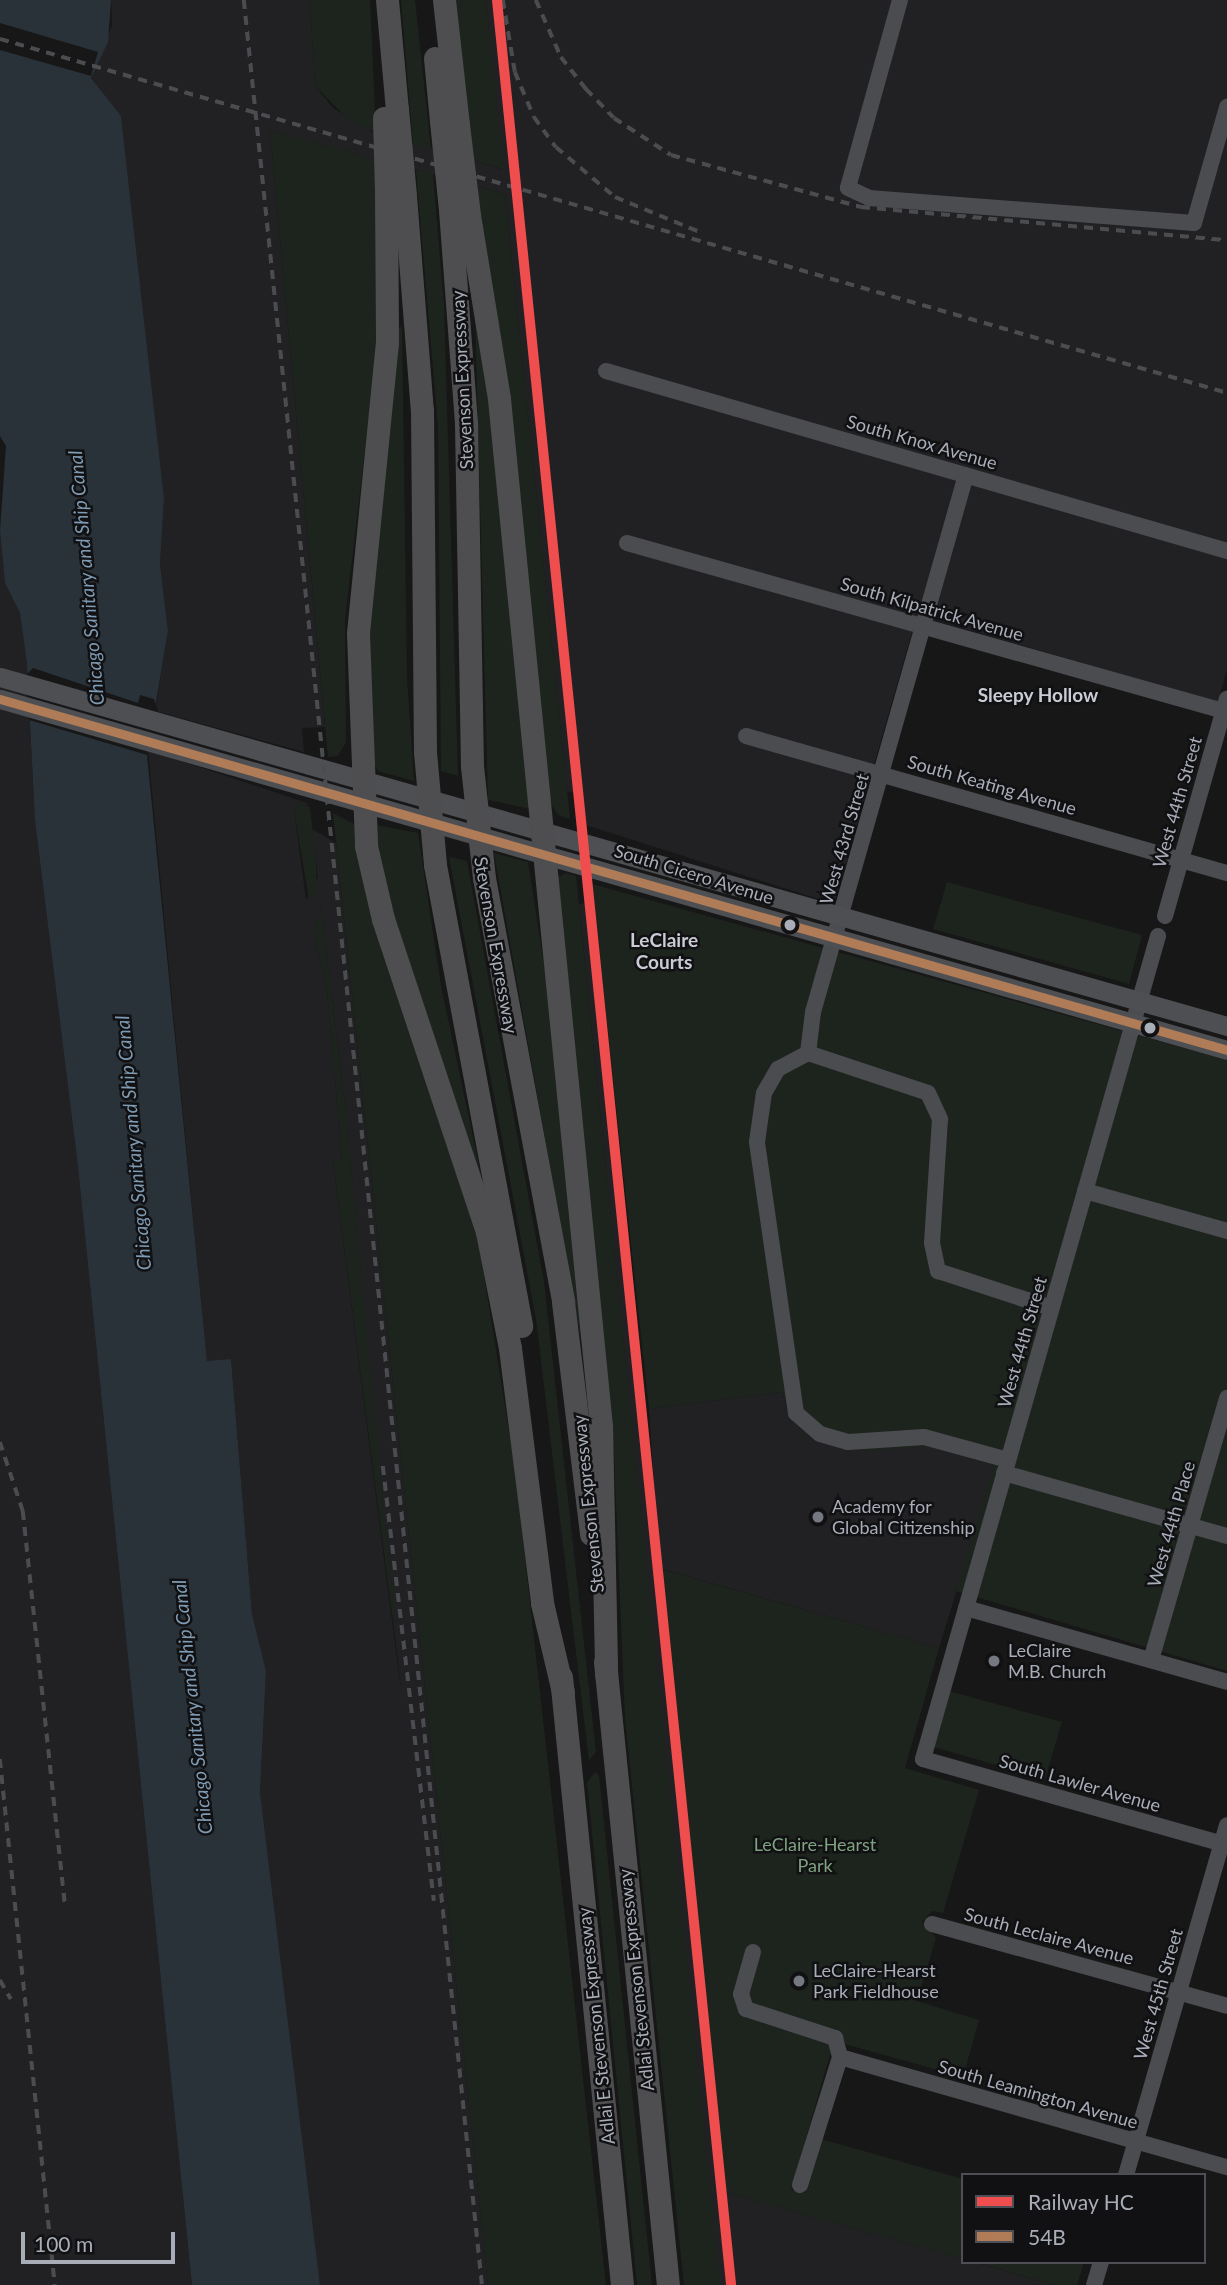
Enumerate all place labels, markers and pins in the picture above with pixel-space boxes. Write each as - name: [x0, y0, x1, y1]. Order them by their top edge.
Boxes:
- unlabelled marker: [783, 918, 797, 932]
- unlabelled marker: [1143, 1021, 1157, 1035]
- place label: Academy for Global Citizenship: [832, 1496, 975, 1538]
- marker: Academy for Global Citizenship: [810, 1509, 826, 1525]
- place label: LeClaire M.B. Church: [1008, 1640, 1106, 1682]
- marker: LeClaire M.B. Church: [986, 1653, 1002, 1669]
- place label: LeClaire-Hearst Park Fieldhouse: [813, 1960, 939, 2002]
- marker: LeClaire-Hearst Park Fieldhouse: [791, 1973, 807, 1989]

